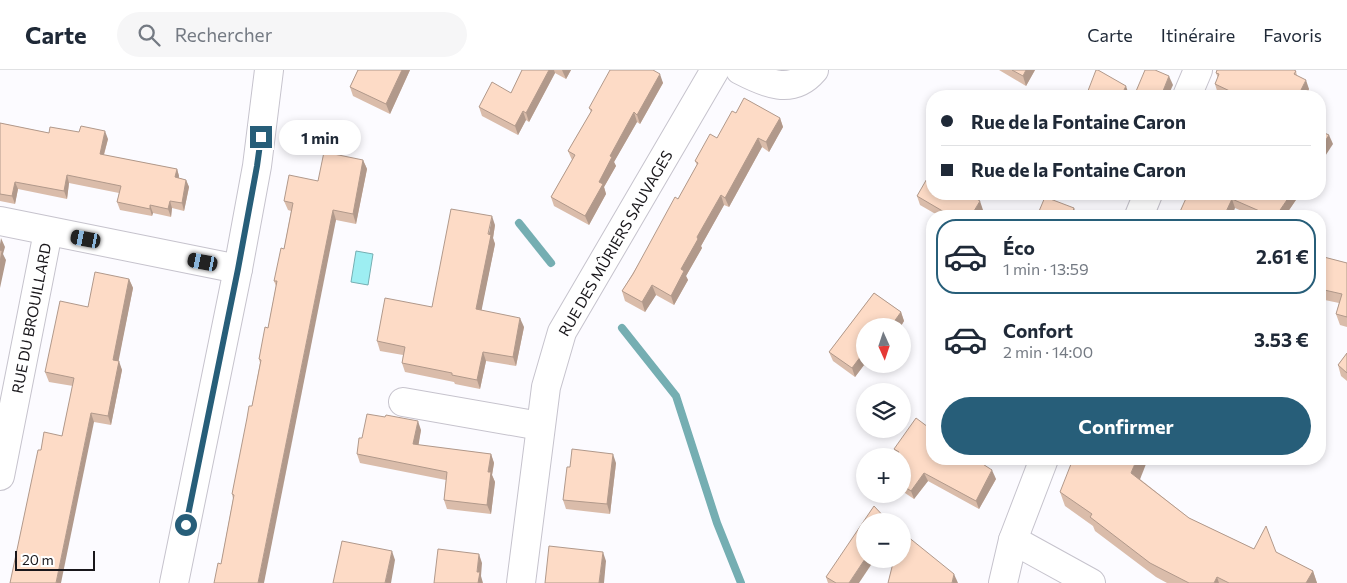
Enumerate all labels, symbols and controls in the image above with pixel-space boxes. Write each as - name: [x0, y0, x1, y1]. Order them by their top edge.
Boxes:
- search box: [117, 12, 467, 57]
- text: Carte: [25, 20, 87, 49]
- icon: search: [135, 21, 163, 49]
- text: Rechercher: [175, 23, 272, 46]
- text: Carte: [1087, 24, 1133, 46]
- text: Itinéraire: [1161, 24, 1235, 46]
- text: Favoris: [1263, 24, 1322, 46]
- text: Rue de la Fontaine Caron: [971, 110, 1186, 133]
- callout: 1 min: [278, 120, 361, 154]
- route end: [250, 126, 272, 148]
- text: 1 min: [301, 128, 339, 147]
- street label: RUE DES MÛRIERS SAUVAGES: [553, 146, 676, 339]
- text: Rue de la Fontaine Caron: [971, 158, 1186, 181]
- car: [69, 229, 102, 249]
- icon: car: [943, 234, 988, 279]
- text: Éco: [1003, 236, 1035, 259]
- street label: RUE DU BROUILLARD: [8, 241, 54, 395]
- text: 2.61 €: [1256, 245, 1309, 268]
- car: [186, 252, 219, 272]
- text: 1 min · 13:59: [1003, 259, 1089, 278]
- icon: car: [943, 317, 988, 362]
- north arrow: [856, 318, 911, 372]
- map controls: [856, 318, 911, 568]
- text: Confort: [1003, 319, 1073, 342]
- text: 3.53 €: [1254, 328, 1309, 351]
- text: 2 min · 14:00: [1003, 342, 1093, 361]
- button: layers: [856, 383, 911, 438]
- button: Confirmer: [941, 397, 1311, 455]
- button: +: [856, 448, 911, 503]
- button: −: [856, 513, 911, 568]
- route start: [175, 514, 197, 536]
- scale bar: [15, 548, 95, 571]
- text: 20 m: [22, 551, 54, 568]

